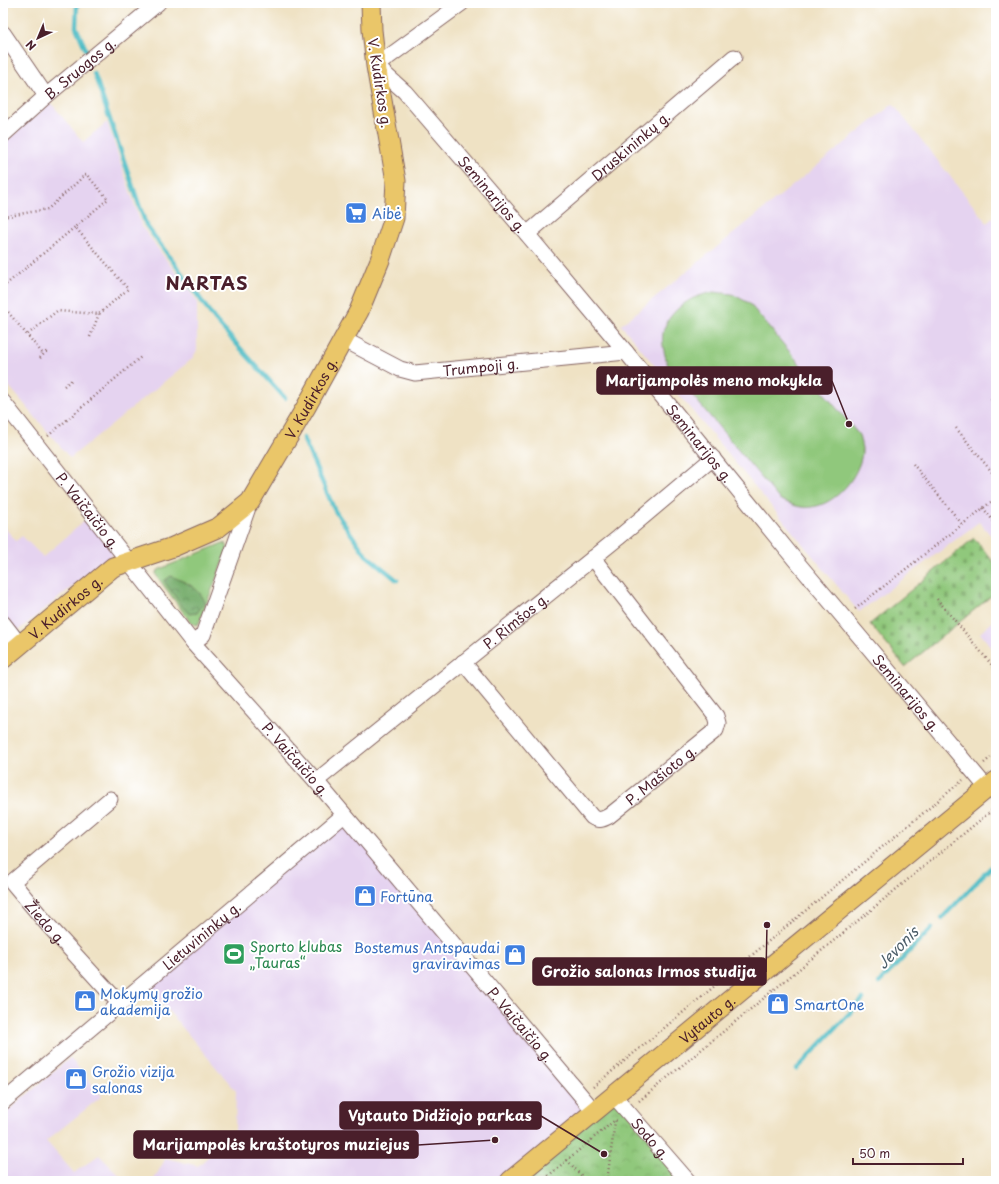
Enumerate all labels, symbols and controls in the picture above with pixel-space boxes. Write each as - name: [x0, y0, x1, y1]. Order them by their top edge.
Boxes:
- north arrow: [18, 18, 58, 58]
- street label: B. Sruogos g.: [40, 32, 120, 104]
- text: N: [21, 36, 40, 55]
- street label: V. Kudirkos g.: [363, 37, 397, 129]
- street label: Druskininkų g.: [586, 106, 674, 185]
- street label: Seminarijos g.: [453, 151, 532, 237]
- supermarket icon: Aibė: [343, 200, 369, 226]
- place label: Aibė: [372, 203, 402, 224]
- district label: NARTAS: [166, 269, 248, 296]
- street label: Trumpoji g.: [442, 352, 520, 381]
- street label: V. Kudirkos g.: [279, 353, 342, 443]
- callout: Marijampolės meno mokykla: [597, 367, 832, 394]
- text: Marijampolės meno mokykla: [605, 368, 823, 391]
- street label: Seminarijos g.: [662, 399, 738, 487]
- street label: P. Vaičaičio g.: [52, 468, 125, 553]
- street label: V. Kudirkos g.: [24, 570, 107, 644]
- street label: P. Rimšos g.: [478, 588, 553, 653]
- street label: Seminarijos g.: [868, 649, 945, 736]
- street label: P. Vaičaičio g.: [258, 717, 335, 800]
- street label: P. Mašioto g.: [620, 740, 701, 810]
- shop icon: Fortūna: [352, 883, 378, 909]
- place label: Fortūna: [380, 886, 433, 907]
- street label: Žiedo g.: [21, 895, 71, 949]
- street label: Lietuvininkų g.: [157, 896, 245, 975]
- water label: Jevonis: [871, 920, 924, 974]
- place label: Sporto klubas „Tauras“: [250, 936, 342, 973]
- place label: Bostemus Antspaudai graviravimas: [354, 937, 500, 974]
- sports icon: Sporto klubas „Tauras“: [221, 941, 247, 967]
- shop icon: Bostemus Antspaudai graviravimas: [502, 942, 528, 968]
- callout: Grožio salonas Irmos studija: [533, 958, 766, 985]
- text: Grožio salonas Irmos studija: [541, 959, 757, 982]
- street label: P. Vaičaičio g.: [483, 982, 559, 1067]
- place label: Mokymų grožio akademija: [100, 983, 203, 1020]
- shop icon: Mokymų grožio akademija: [72, 988, 98, 1014]
- street label: Vytauto g.: [674, 989, 740, 1048]
- shop icon: SmartOne: [765, 991, 791, 1017]
- place label: SmartOne: [794, 994, 865, 1015]
- place label: Grožio vizija salonas: [92, 1061, 175, 1098]
- shop icon: Grožio vizija salonas: [63, 1066, 89, 1092]
- callout: Vytauto Didžiojo parkas: [340, 1102, 541, 1129]
- text: Vytauto Didžiojo parkas: [348, 1103, 532, 1126]
- street label: Sodo g.: [627, 1113, 675, 1164]
- callout: Marijampolės kraštotyros muziejus: [134, 1131, 418, 1158]
- text: Marijampolės kraštotyros muziejus: [142, 1132, 410, 1155]
- scale bar: [853, 1140, 963, 1166]
- text: 50 m: [859, 1144, 890, 1162]

